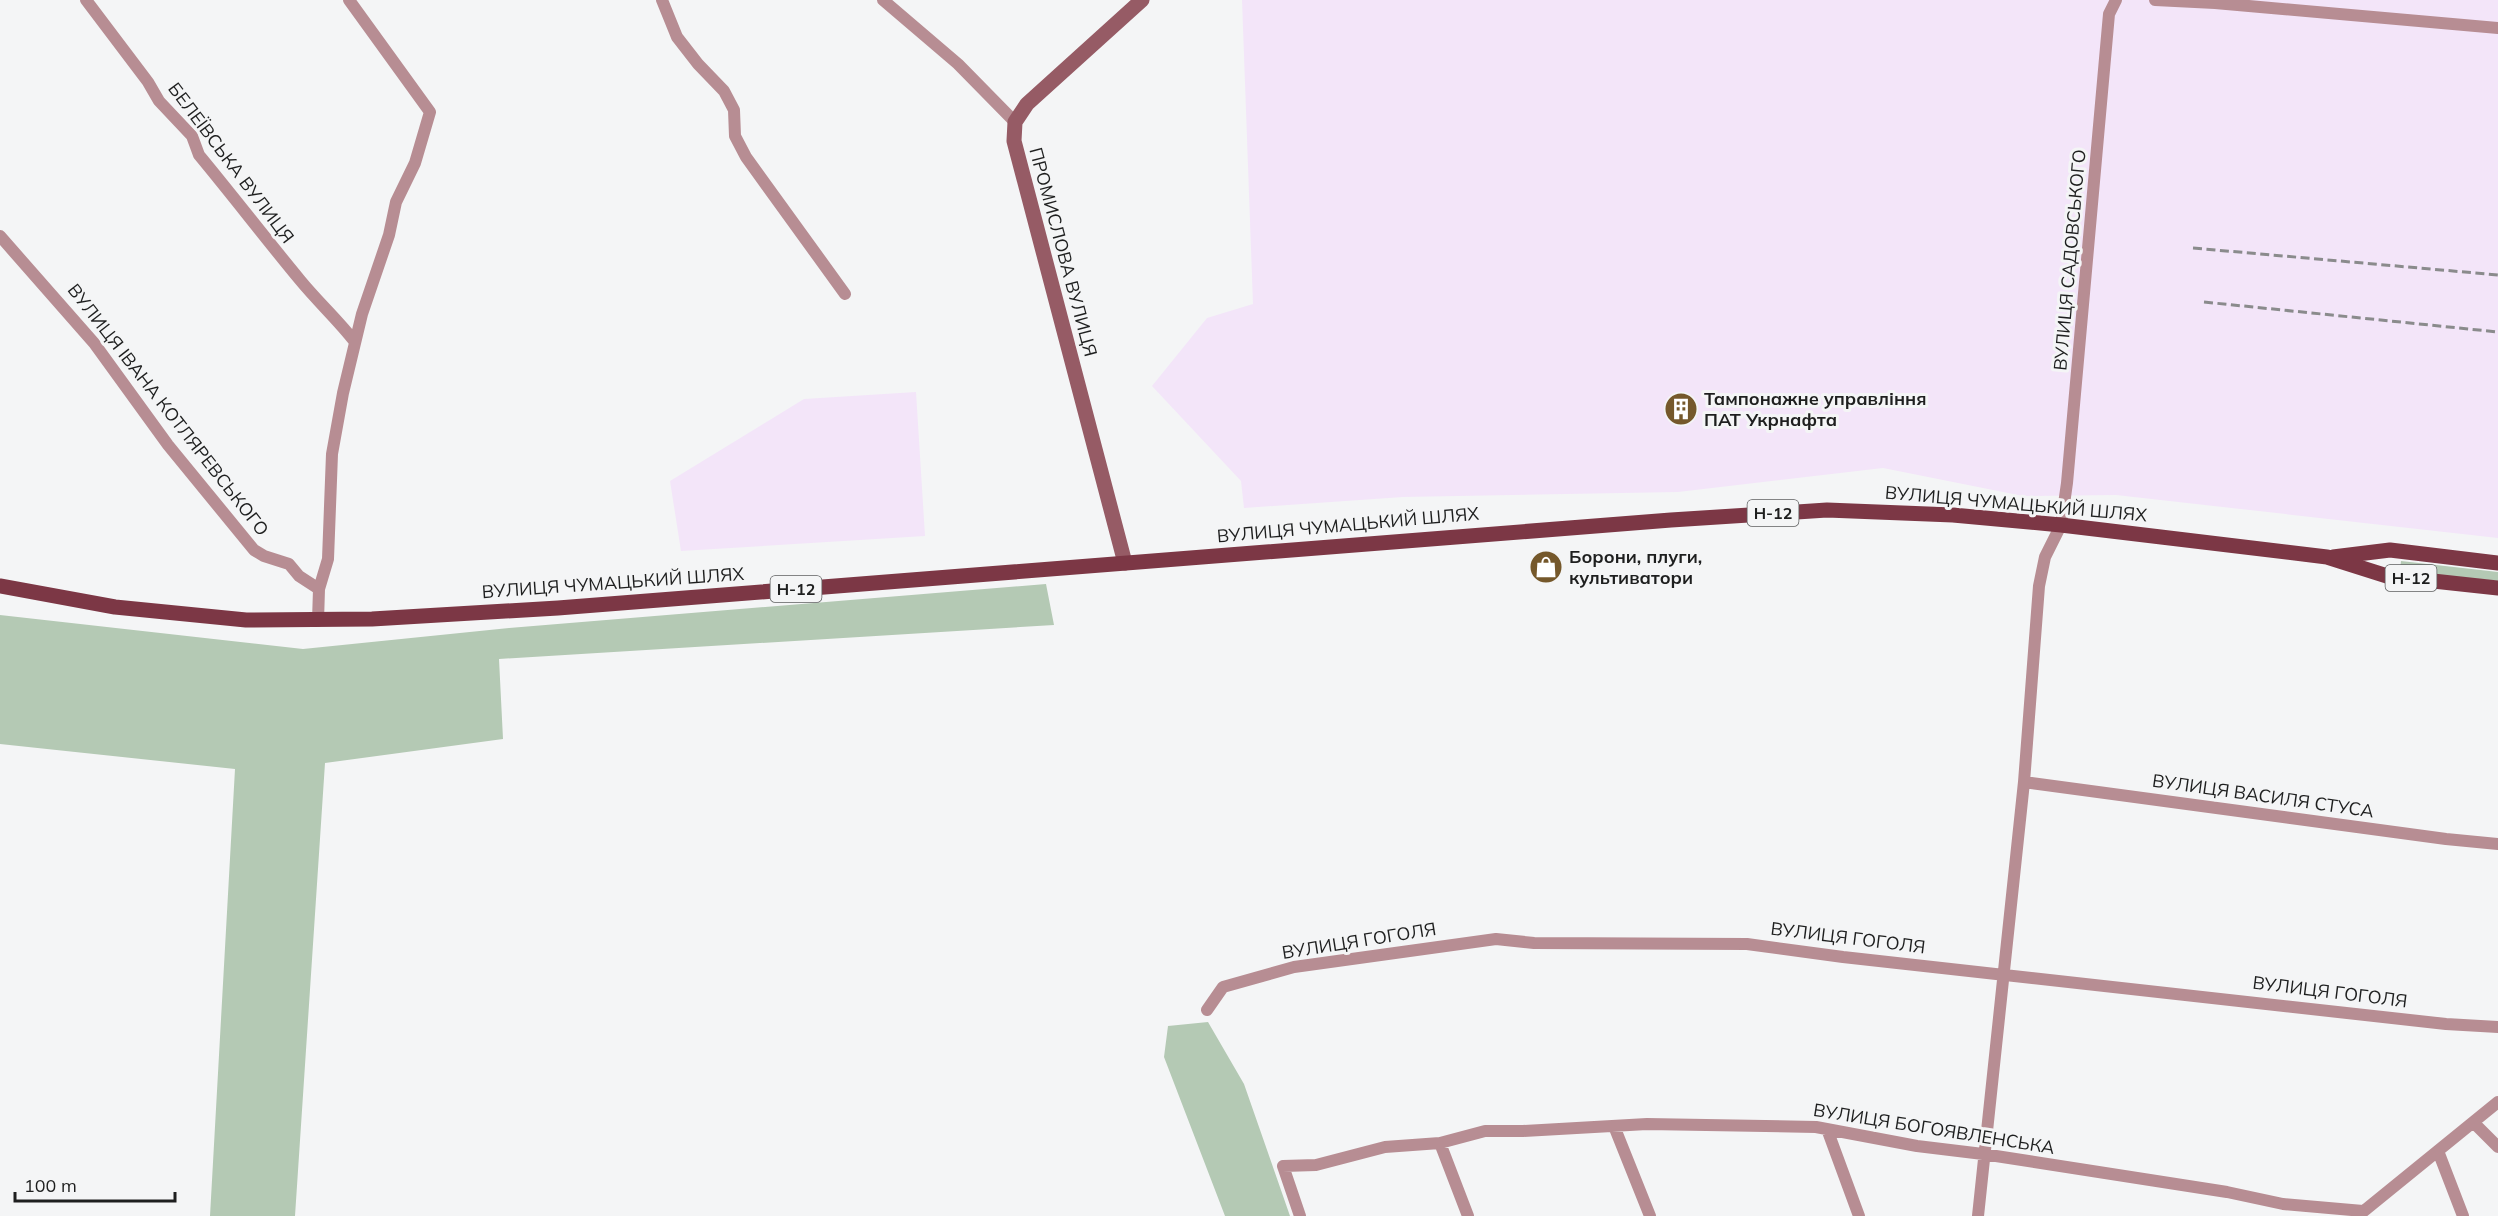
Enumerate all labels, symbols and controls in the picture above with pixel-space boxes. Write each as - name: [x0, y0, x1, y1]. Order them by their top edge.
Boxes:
- street label: БЕЛЕЇВСЬКА ВУЛИЦЯ: [163, 78, 299, 248]
- street label: ПРОМИСЛОВА ВУЛИЦЯ: [1024, 145, 1103, 359]
- street label: ВУЛИЦЯ САДОВСЬКОГО: [2048, 148, 2091, 372]
- street label: ВУЛИЦЯ ІВАНА КОТЛЯРЕВСЬКОГО: [63, 279, 274, 540]
- place label: Тампонажне управління ПАТ Укрнафта: [1704, 387, 1926, 431]
- building icon: Тампонажне управління ПАТ Укрнафта: [1663, 391, 1699, 427]
- street label: ВУЛИЦЯ ЧУМАЦЬКИЙ ШЛЯХ: [1884, 481, 2148, 526]
- road number: Н-12: [1748, 500, 1798, 526]
- street label: ВУЛИЦЯ ЧУМАЦЬКИЙ ШЛЯХ: [1216, 502, 1480, 547]
- place label: Борони, плуги, культиватори: [1569, 545, 1702, 589]
- shop icon: Борони, плуги, культиватори: [1528, 549, 1564, 585]
- street label: ВУЛИЦЯ ЧУМАЦЬКИЙ ШЛЯХ: [481, 562, 745, 603]
- road number: Н-12: [2386, 565, 2436, 591]
- road number: Н-12: [770, 576, 822, 602]
- street label: ВУЛИЦЯ ВАСИЛЯ СТУСА: [2151, 769, 2375, 822]
- street label: ВУЛИЦЯ ГОГОЛЯ: [1280, 917, 1438, 964]
- street label: ВУЛИЦЯ ГОГОЛЯ: [1769, 917, 1927, 958]
- street label: ВУЛИЦЯ ГОГОЛЯ: [2251, 971, 2409, 1012]
- street label: ВУЛИЦЯ БОГОЯВЛЕНСЬКА: [1812, 1098, 2056, 1159]
- scale bar: [15, 1165, 176, 1203]
- text: 100 m: [24, 1174, 77, 1197]

